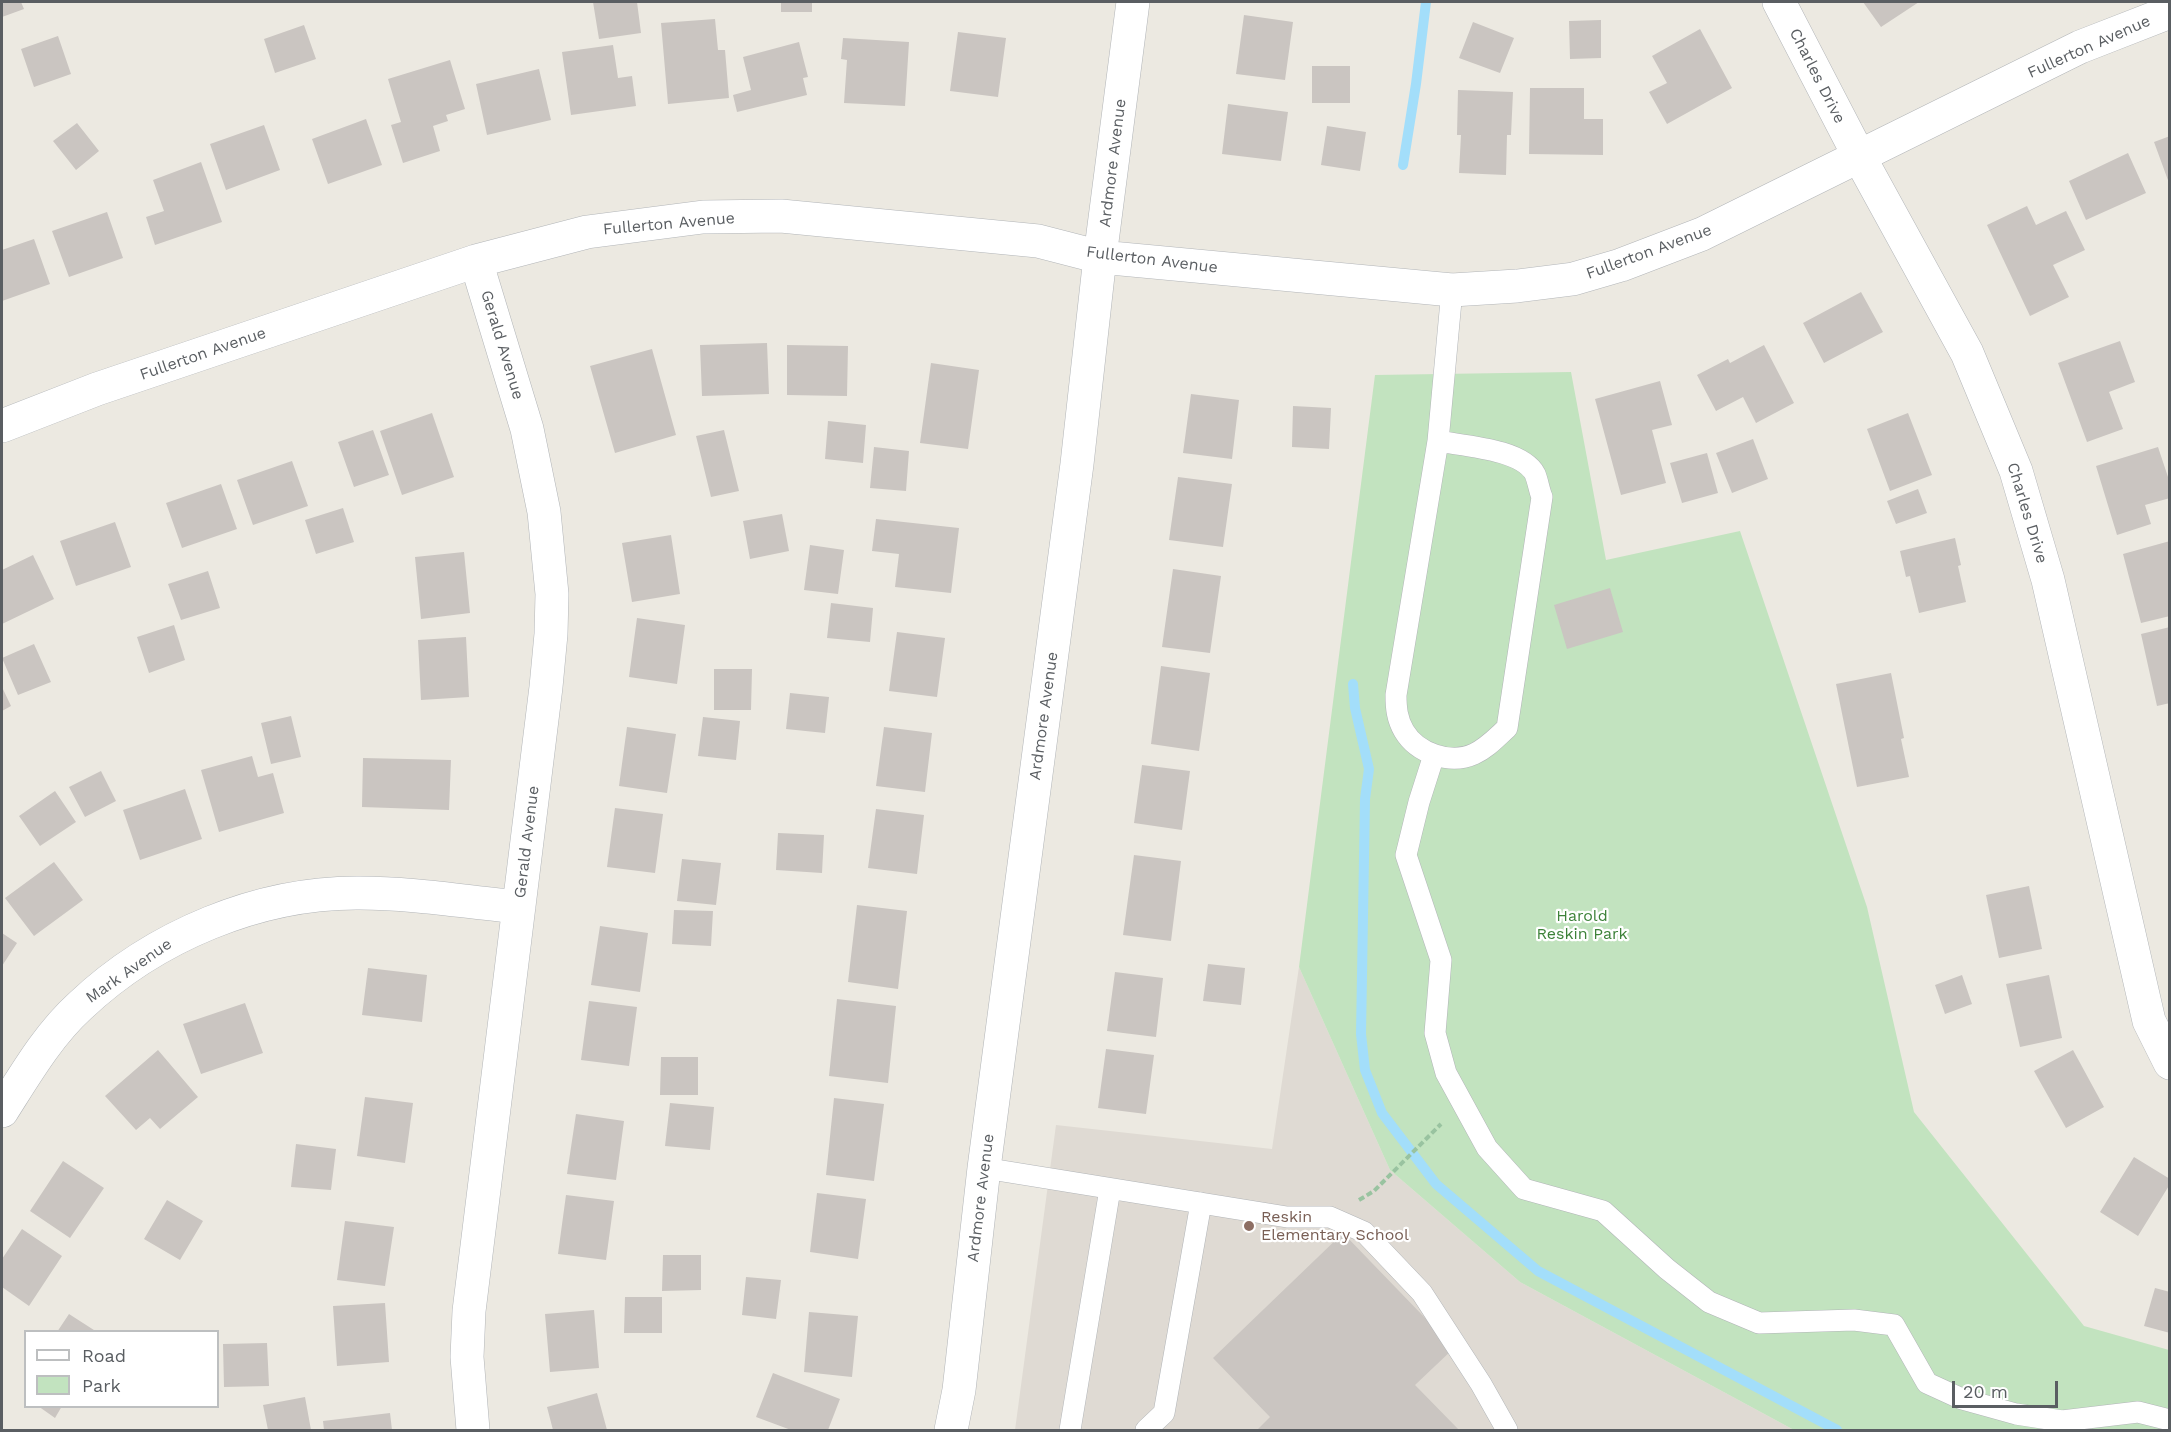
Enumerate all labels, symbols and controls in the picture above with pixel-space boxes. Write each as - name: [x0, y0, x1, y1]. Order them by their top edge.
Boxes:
- street label: Fullerton Avenue: [2025, 11, 2153, 83]
- street label: Charles Drive: [1785, 25, 1849, 127]
- street label: Ardmore Avenue: [1096, 98, 1130, 228]
- street label: Fullerton Avenue: [602, 209, 736, 239]
- street label: Fullerton Avenue: [1584, 220, 1714, 284]
- street label: Fullerton Avenue: [1085, 242, 1219, 278]
- street label: Gerald Avenue: [476, 288, 528, 402]
- street label: Fullerton Avenue: [137, 323, 269, 385]
- street label: Charles Drive: [2003, 460, 2051, 566]
- street label: Ardmore Avenue: [1025, 651, 1063, 781]
- street label: Gerald Avenue: [511, 785, 543, 899]
- park label: Harold Reskin Park: [1536, 906, 1628, 944]
- street label: Mark Avenue: [82, 934, 176, 1008]
- street label: Ardmore Avenue: [964, 1133, 998, 1263]
- place label: Reskin Elementary School: [1261, 1207, 1409, 1245]
- marker: Reskin Elementary School: [1242, 1219, 1256, 1233]
- legend: [24, 1330, 219, 1408]
- text: Road: [82, 1345, 126, 1366]
- scale bar: [1955, 1369, 2062, 1407]
- text: Park: [82, 1375, 121, 1396]
- text: 20 m: [1963, 1381, 2008, 1402]

